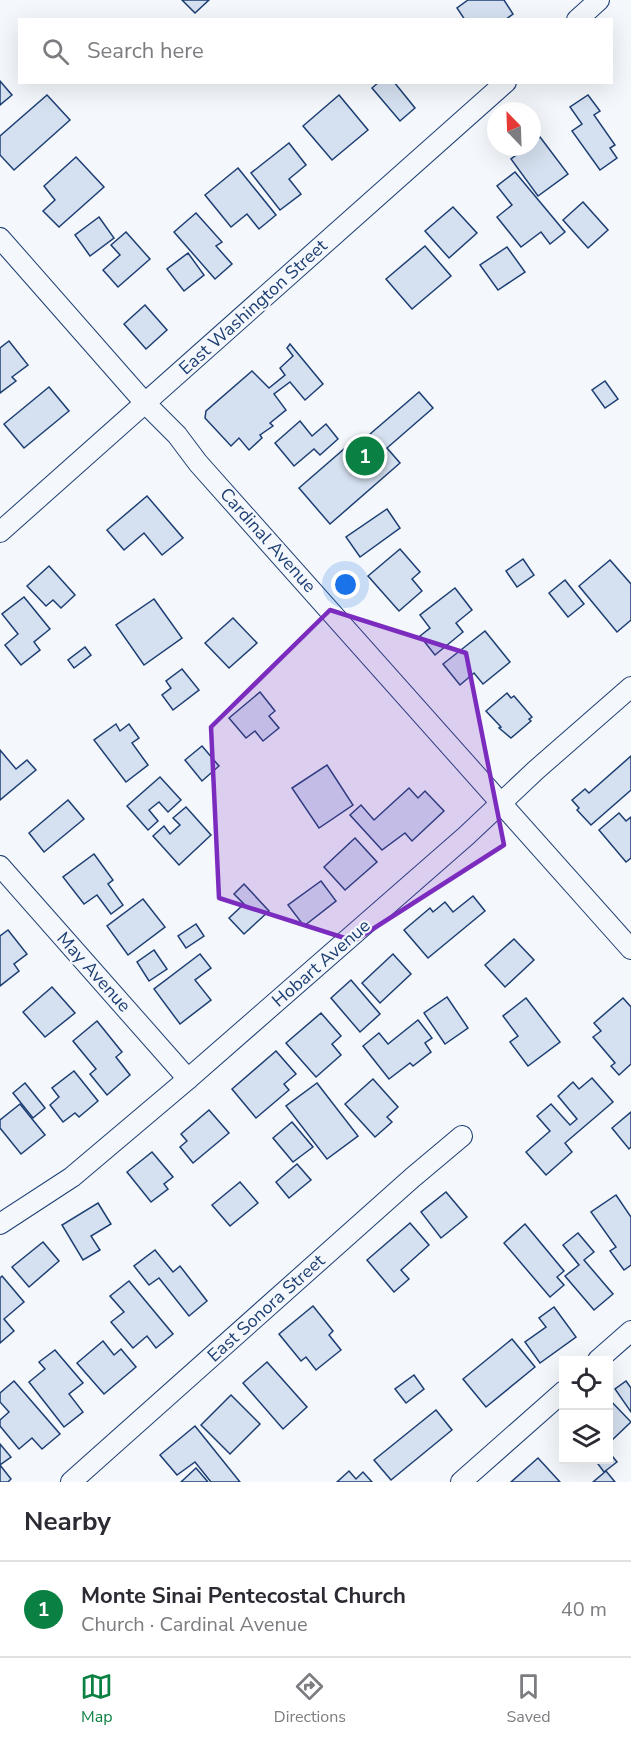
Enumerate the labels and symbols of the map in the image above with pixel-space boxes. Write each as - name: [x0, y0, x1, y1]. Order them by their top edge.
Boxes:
- north arrow: [487, 102, 541, 156]
- street label: East Washington Street: [174, 233, 333, 380]
- pin: 1: [346, 434, 385, 478]
- street label: Cardinal Avenue: [214, 482, 322, 598]
- your location: [331, 570, 360, 599]
- street label: Hobart Avenue: [267, 914, 375, 1012]
- street label: May Avenue: [52, 927, 136, 1017]
- street label: East Sonora Street: [202, 1248, 330, 1367]

